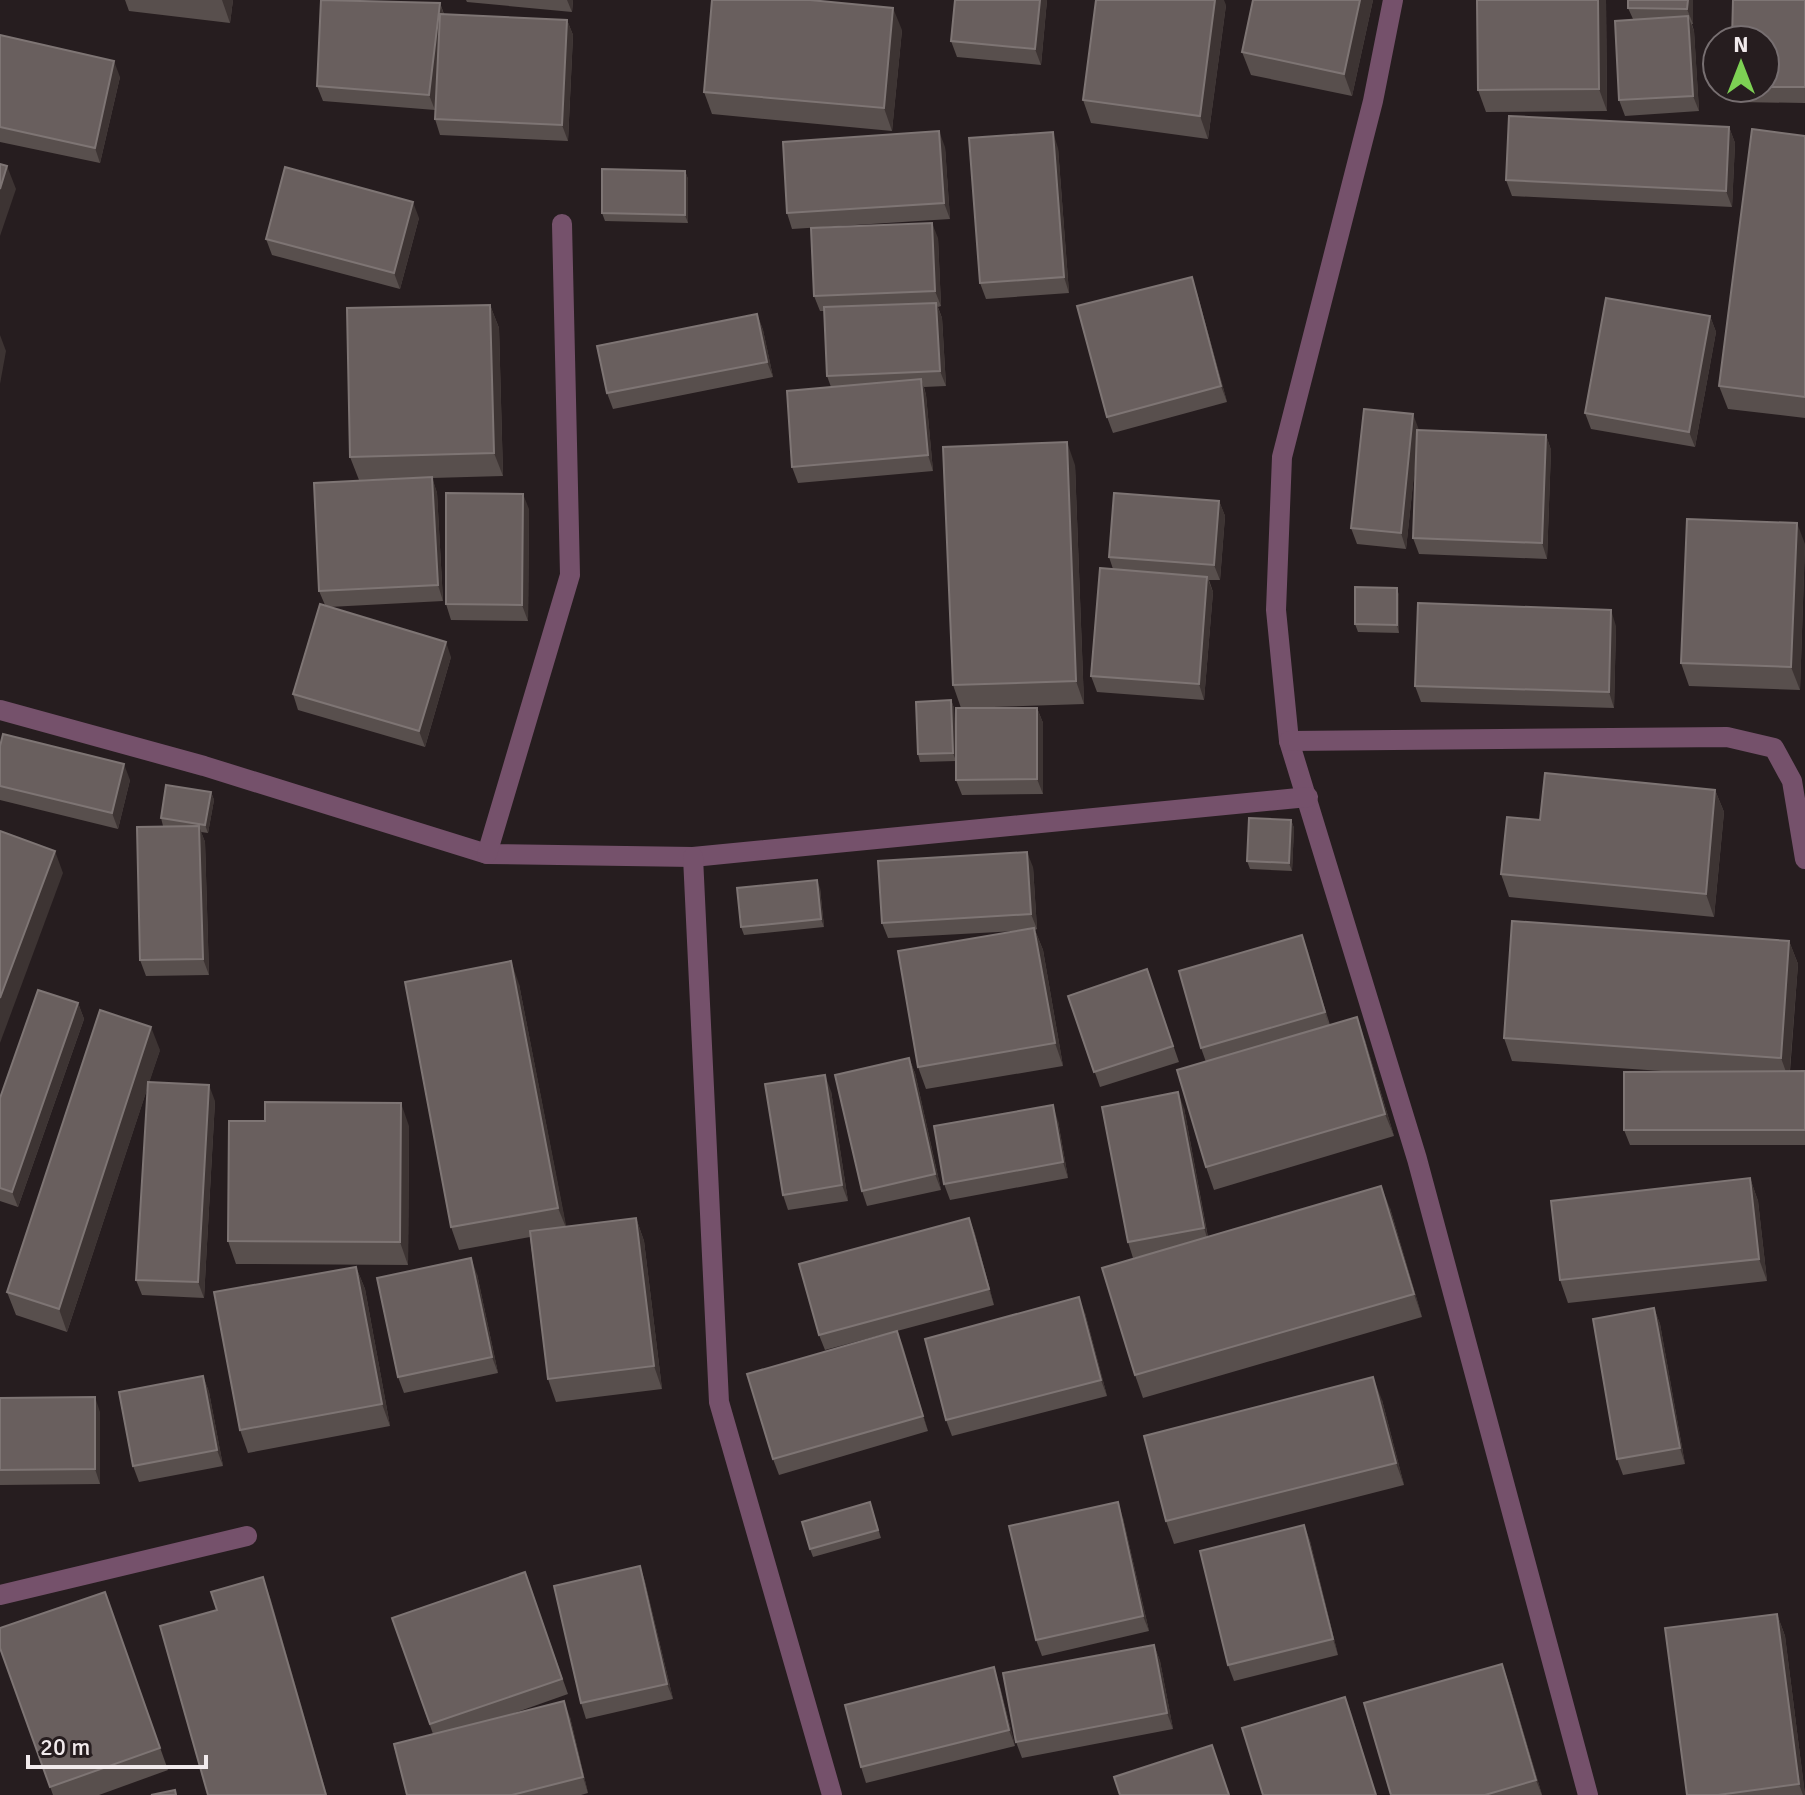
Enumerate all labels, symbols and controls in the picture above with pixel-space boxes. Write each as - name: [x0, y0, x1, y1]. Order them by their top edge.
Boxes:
- north arrow: [1701, 24, 1781, 104]
- text: N: [1733, 31, 1749, 58]
- scale bar: [28, 1719, 206, 1769]
- text: 20 m: [40, 1732, 90, 1762]

